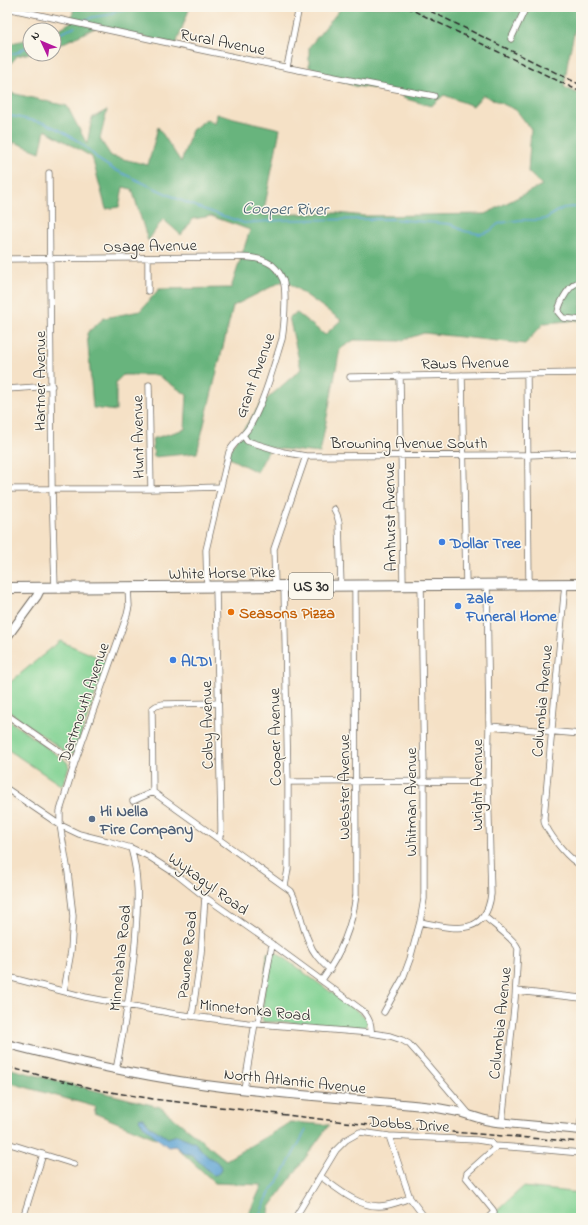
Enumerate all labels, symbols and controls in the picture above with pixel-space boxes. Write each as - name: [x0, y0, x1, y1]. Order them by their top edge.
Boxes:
- north arrow: [22, 22, 62, 62]
- street label: Rural Avenue: [178, 23, 268, 63]
- text: N: [27, 28, 44, 44]
- water label: Cooper River: [242, 196, 331, 223]
- street label: Osage Avenue: [103, 234, 198, 260]
- street label: Grant Avenue: [229, 329, 283, 421]
- street label: Hartner Avenue: [29, 330, 53, 431]
- street label: Raws Avenue: [421, 351, 510, 377]
- street label: Hunt Avenue: [126, 394, 152, 479]
- street label: Browning Avenue South: [330, 432, 487, 456]
- street label: Amhurst Avenue: [378, 461, 404, 572]
- place label: Dollar Tree: [449, 532, 522, 556]
- marker: Dollar Tree: [437, 537, 447, 547]
- street label: White Horse Pike: [168, 561, 276, 587]
- road number: US 30: [289, 573, 333, 599]
- place label: Zale Funeral Home: [465, 587, 558, 629]
- marker: Zale Funeral Home: [453, 601, 463, 611]
- place label: Seasons Pizza: [239, 602, 335, 626]
- marker: Seasons Pizza: [226, 607, 236, 617]
- street label: Dartmouth Avenue: [53, 639, 117, 767]
- street label: Columbia Avenue: [526, 643, 560, 758]
- place label: ALDI: [181, 650, 213, 674]
- marker: ALDI: [168, 655, 178, 665]
- street label: Colby Avenue: [195, 680, 221, 769]
- street label: Cooper Avenue: [263, 687, 289, 786]
- street label: Webster Avenue: [333, 733, 357, 840]
- street label: Wright Avenue: [466, 738, 490, 831]
- street label: Whitman Avenue: [400, 747, 424, 857]
- place label: Hi Nella Fire Company: [99, 800, 193, 843]
- marker: Hi Nella Fire Company: [87, 814, 97, 824]
- street label: Wykagyl Road: [163, 847, 253, 922]
- street label: Minnehaha Road: [103, 904, 139, 1013]
- street label: Pawnee Road: [171, 910, 205, 1000]
- street label: Columbia Avenue: [483, 965, 519, 1080]
- street label: Minnetonka Road: [198, 993, 312, 1029]
- street label: North Atlantic Avenue: [223, 1063, 368, 1101]
- street label: Dobbs Drive: [366, 1110, 451, 1140]

